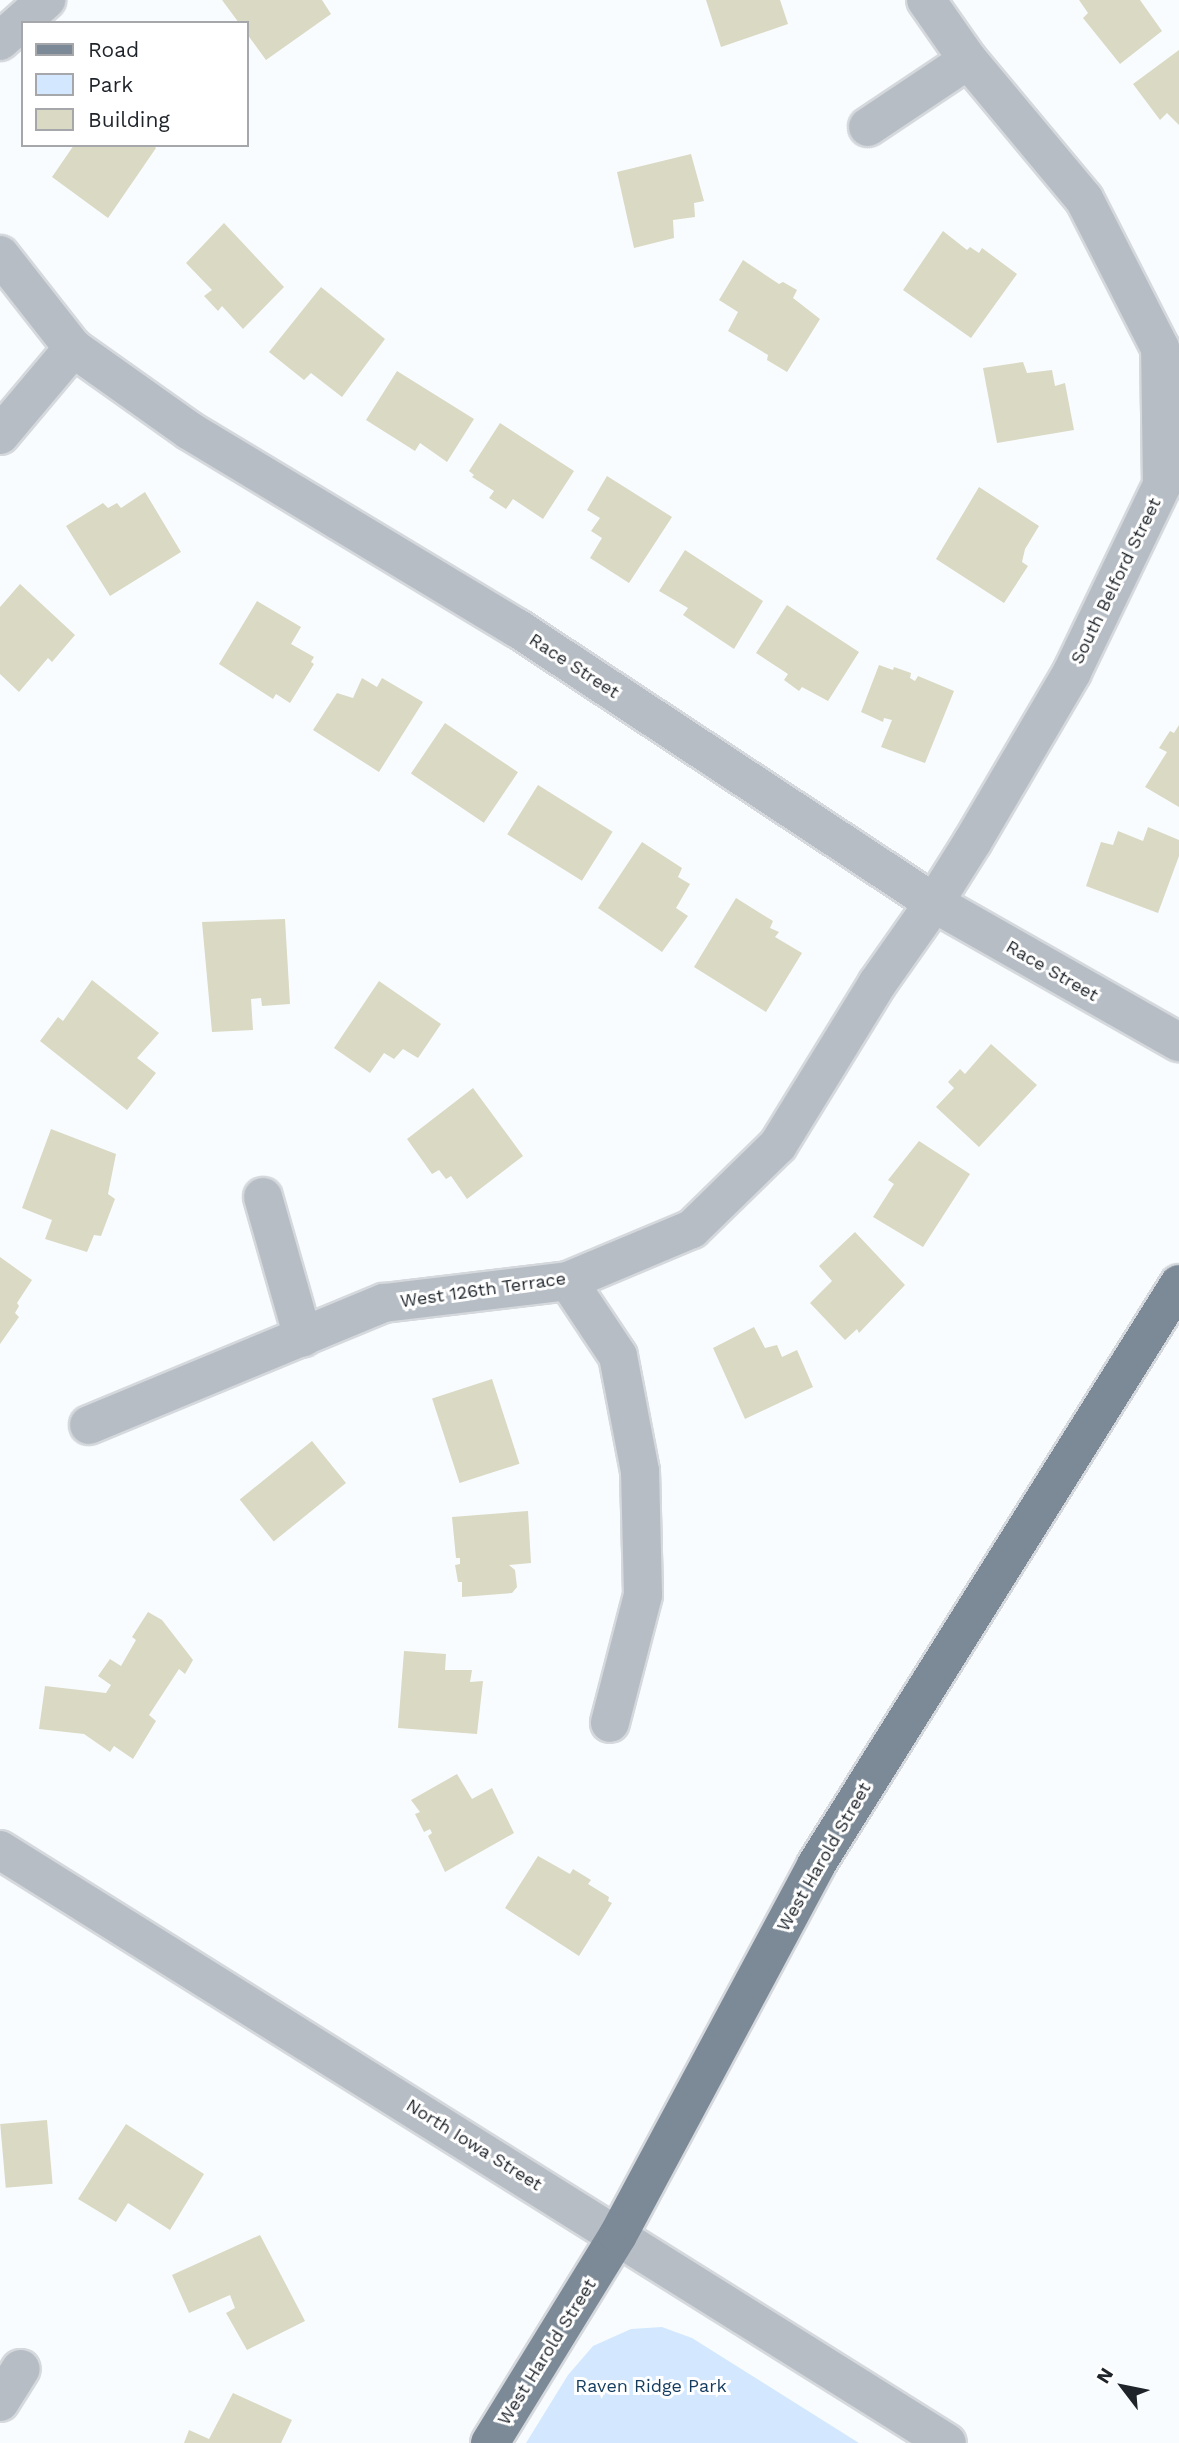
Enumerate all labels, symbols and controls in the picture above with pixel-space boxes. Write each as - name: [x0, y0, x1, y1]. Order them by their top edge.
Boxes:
- legend: [21, 21, 248, 147]
- text: Road: [88, 37, 139, 62]
- text: Park: [88, 72, 133, 97]
- text: Building: [88, 107, 170, 132]
- street label: South Belford Street: [1066, 494, 1166, 668]
- street label: Race Street: [525, 629, 623, 703]
- street label: Race Street: [1002, 936, 1102, 1006]
- street label: West 126th Terrace: [398, 1268, 568, 1312]
- street label: West Harold Street: [773, 1779, 875, 1935]
- street label: North Iowa Street: [402, 2094, 546, 2196]
- street label: West Harold Street: [493, 2275, 601, 2429]
- north arrow: [1088, 2352, 1158, 2422]
- text: N: [1091, 2364, 1118, 2388]
- park label: Raven Ridge Park: [575, 2375, 727, 2397]

